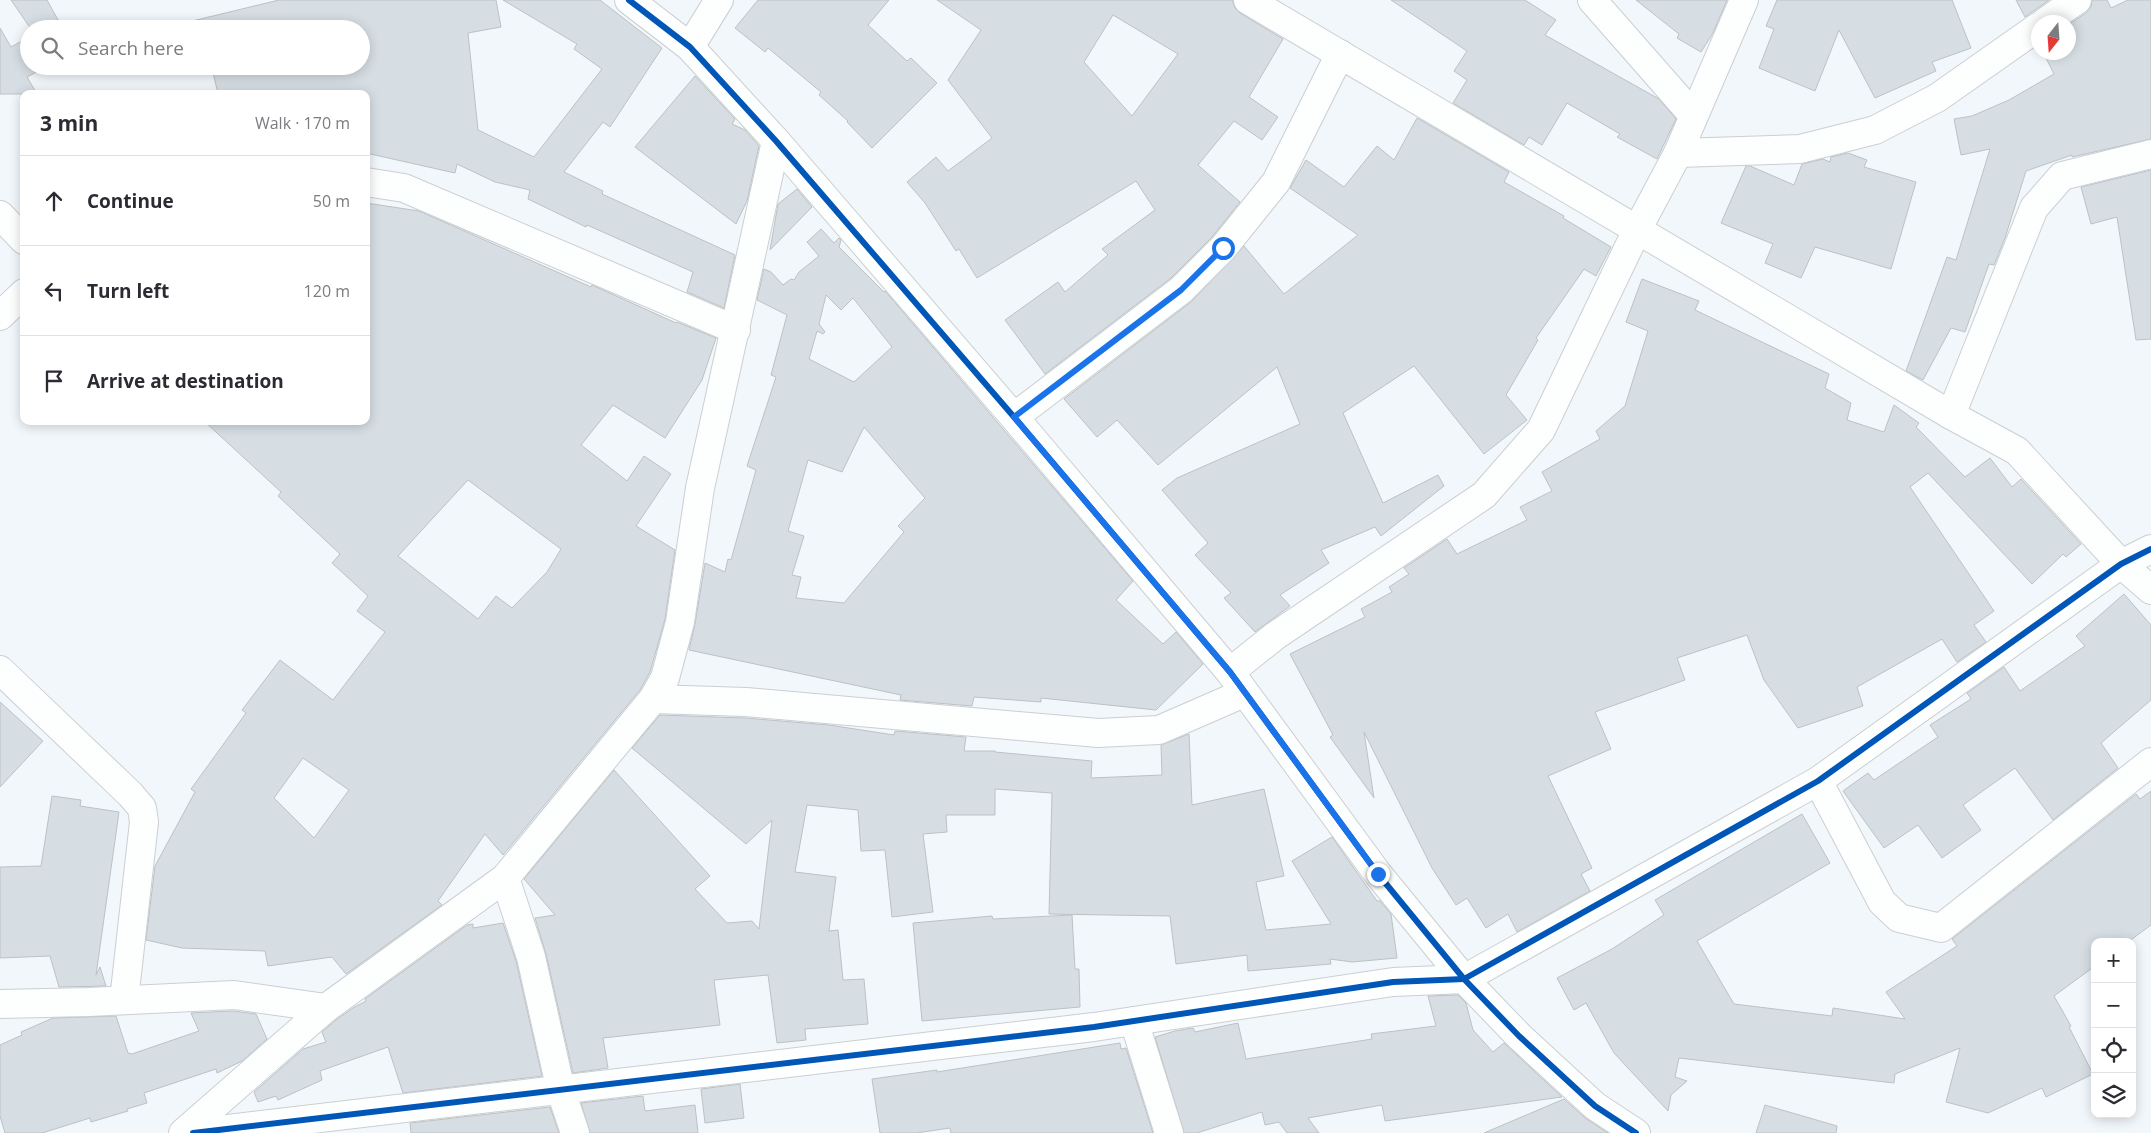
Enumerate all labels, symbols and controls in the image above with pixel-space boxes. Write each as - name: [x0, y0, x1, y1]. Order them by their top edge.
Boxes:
- north arrow: [2031, 15, 2076, 60]
- search box: [20, 20, 370, 75]
- icon: search: [38, 34, 66, 62]
- text: Search here: [78, 35, 184, 61]
- text: 3 min: [40, 109, 98, 137]
- text: Walk · 170 m: [255, 112, 350, 134]
- icon: ahead: [40, 187, 68, 215]
- text: Continue: [87, 188, 174, 214]
- text: 50 m: [313, 190, 350, 212]
- route start: [1212, 237, 1235, 260]
- icon: left: [40, 277, 68, 305]
- text: Turn left: [87, 278, 169, 304]
- text: 120 m: [304, 280, 350, 302]
- icon: arrive: [40, 367, 68, 395]
- text: Arrive at destination: [87, 368, 284, 394]
- route end: [1367, 863, 1390, 886]
- map controls: [2091, 938, 2136, 1118]
- button: +: [2091, 938, 2136, 983]
- button: −: [2091, 983, 2136, 1028]
- button: locate: [2091, 1028, 2136, 1073]
- button: layers: [2091, 1073, 2136, 1118]

